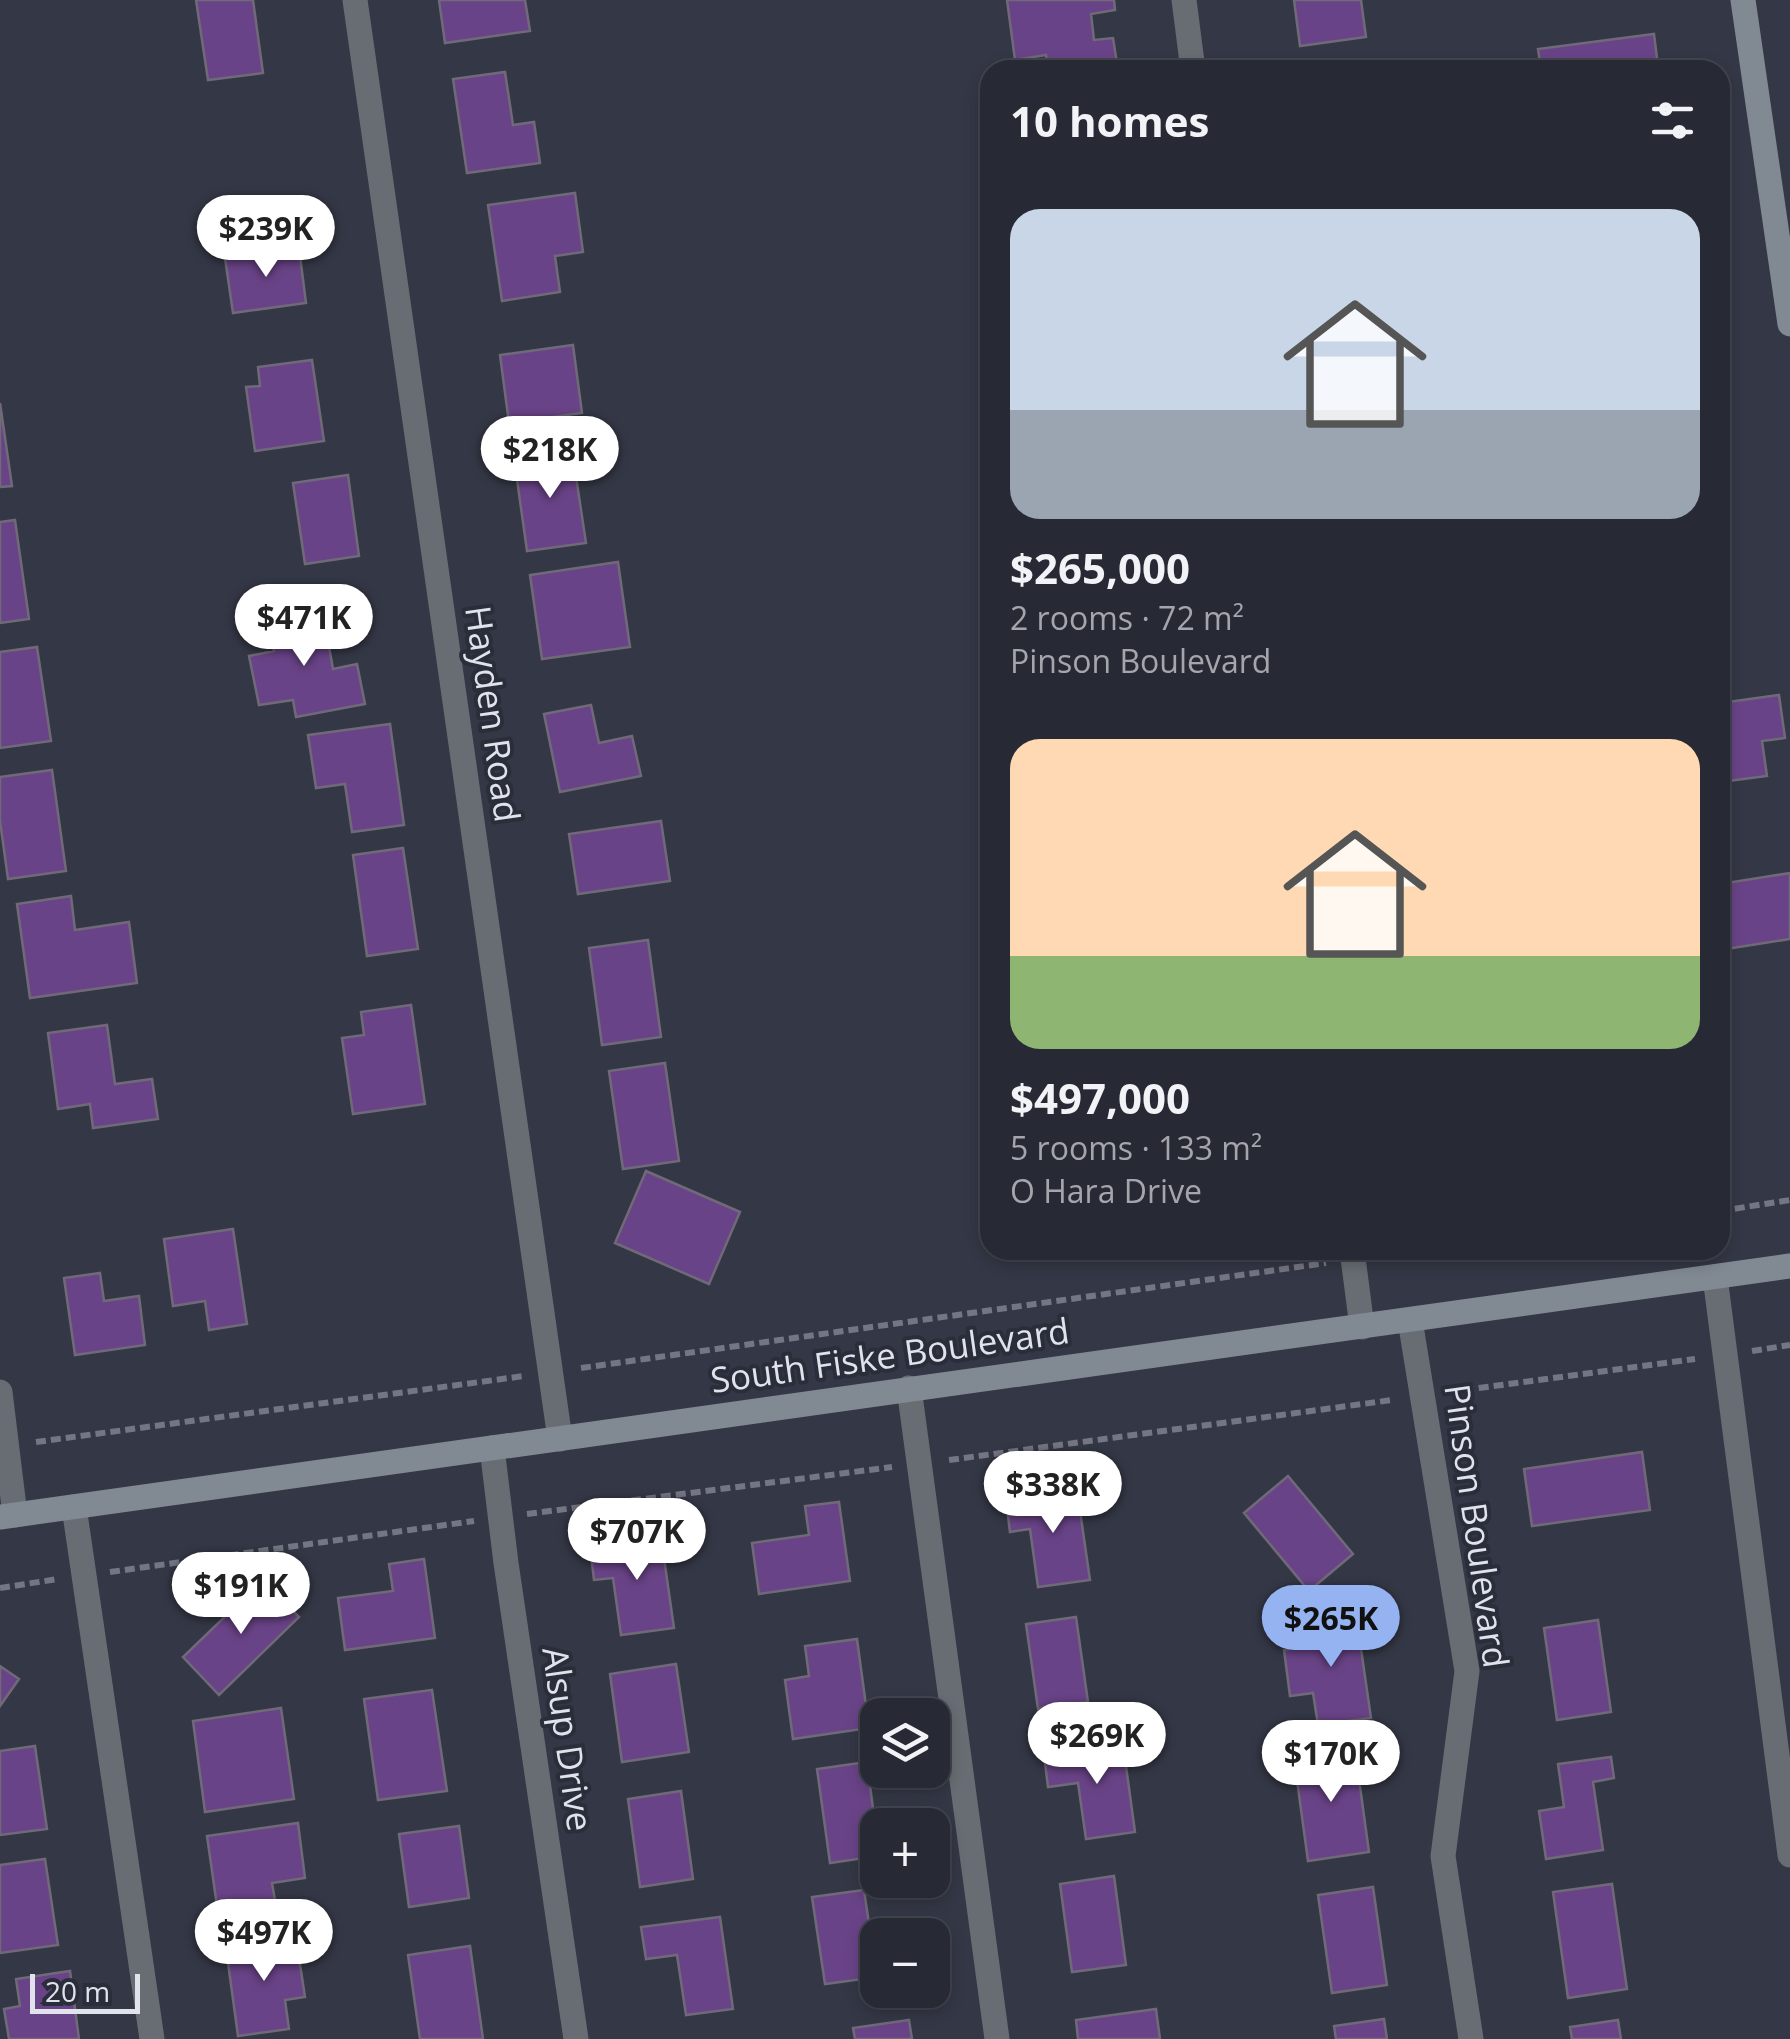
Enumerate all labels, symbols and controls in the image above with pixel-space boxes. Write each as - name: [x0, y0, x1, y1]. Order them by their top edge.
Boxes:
- text: 10 homes: [1010, 92, 1209, 149]
- icon: filters: [1645, 93, 1700, 148]
- pin: $239K: [196, 195, 336, 280]
- text: $239K: [219, 206, 313, 249]
- icon: home: [1265, 274, 1445, 454]
- pin: $218K: [480, 416, 620, 501]
- text: $218K: [503, 427, 597, 470]
- text: $265,000: [1010, 539, 1190, 596]
- pin: $471K: [234, 584, 374, 669]
- text: $471K: [257, 595, 351, 638]
- text: 2 rooms · 72 m²: [1010, 596, 1244, 639]
- street label: Hayden Road: [455, 603, 532, 825]
- text: Pinson Boulevard: [1010, 639, 1271, 682]
- icon: home: [1265, 804, 1445, 984]
- text: $497,000: [1010, 1069, 1190, 1126]
- text: 5 rooms · 133 m²: [1010, 1126, 1262, 1169]
- text: O Hara Drive: [1010, 1169, 1202, 1212]
- street label: South Fiske Boulevard: [707, 1306, 1072, 1403]
- street label: Pinson Boulevard: [1434, 1381, 1521, 1671]
- pin: $338K: [983, 1451, 1123, 1536]
- text: $338K: [1006, 1462, 1100, 1505]
- pin: $707K: [567, 1498, 707, 1583]
- text: $707K: [590, 1509, 684, 1552]
- pin: $191K: [171, 1552, 311, 1637]
- text: $191K: [194, 1563, 288, 1606]
- pin: $265K: [1261, 1585, 1401, 1670]
- text: $265K: [1284, 1596, 1378, 1639]
- street label: Alsup Drive: [532, 1644, 605, 1834]
- map controls: [860, 1698, 950, 2008]
- button: layers: [860, 1698, 950, 1788]
- pin: $269K: [1027, 1702, 1167, 1787]
- text: $269K: [1050, 1713, 1144, 1756]
- pin: $170K: [1261, 1720, 1401, 1805]
- text: $170K: [1284, 1731, 1378, 1774]
- button: +: [860, 1808, 950, 1898]
- pin: $497K: [194, 1899, 334, 1984]
- text: $497K: [217, 1910, 311, 1953]
- button: −: [860, 1918, 950, 2008]
- scale bar: [30, 1969, 140, 2014]
- text: 20 m: [45, 1972, 110, 2010]

